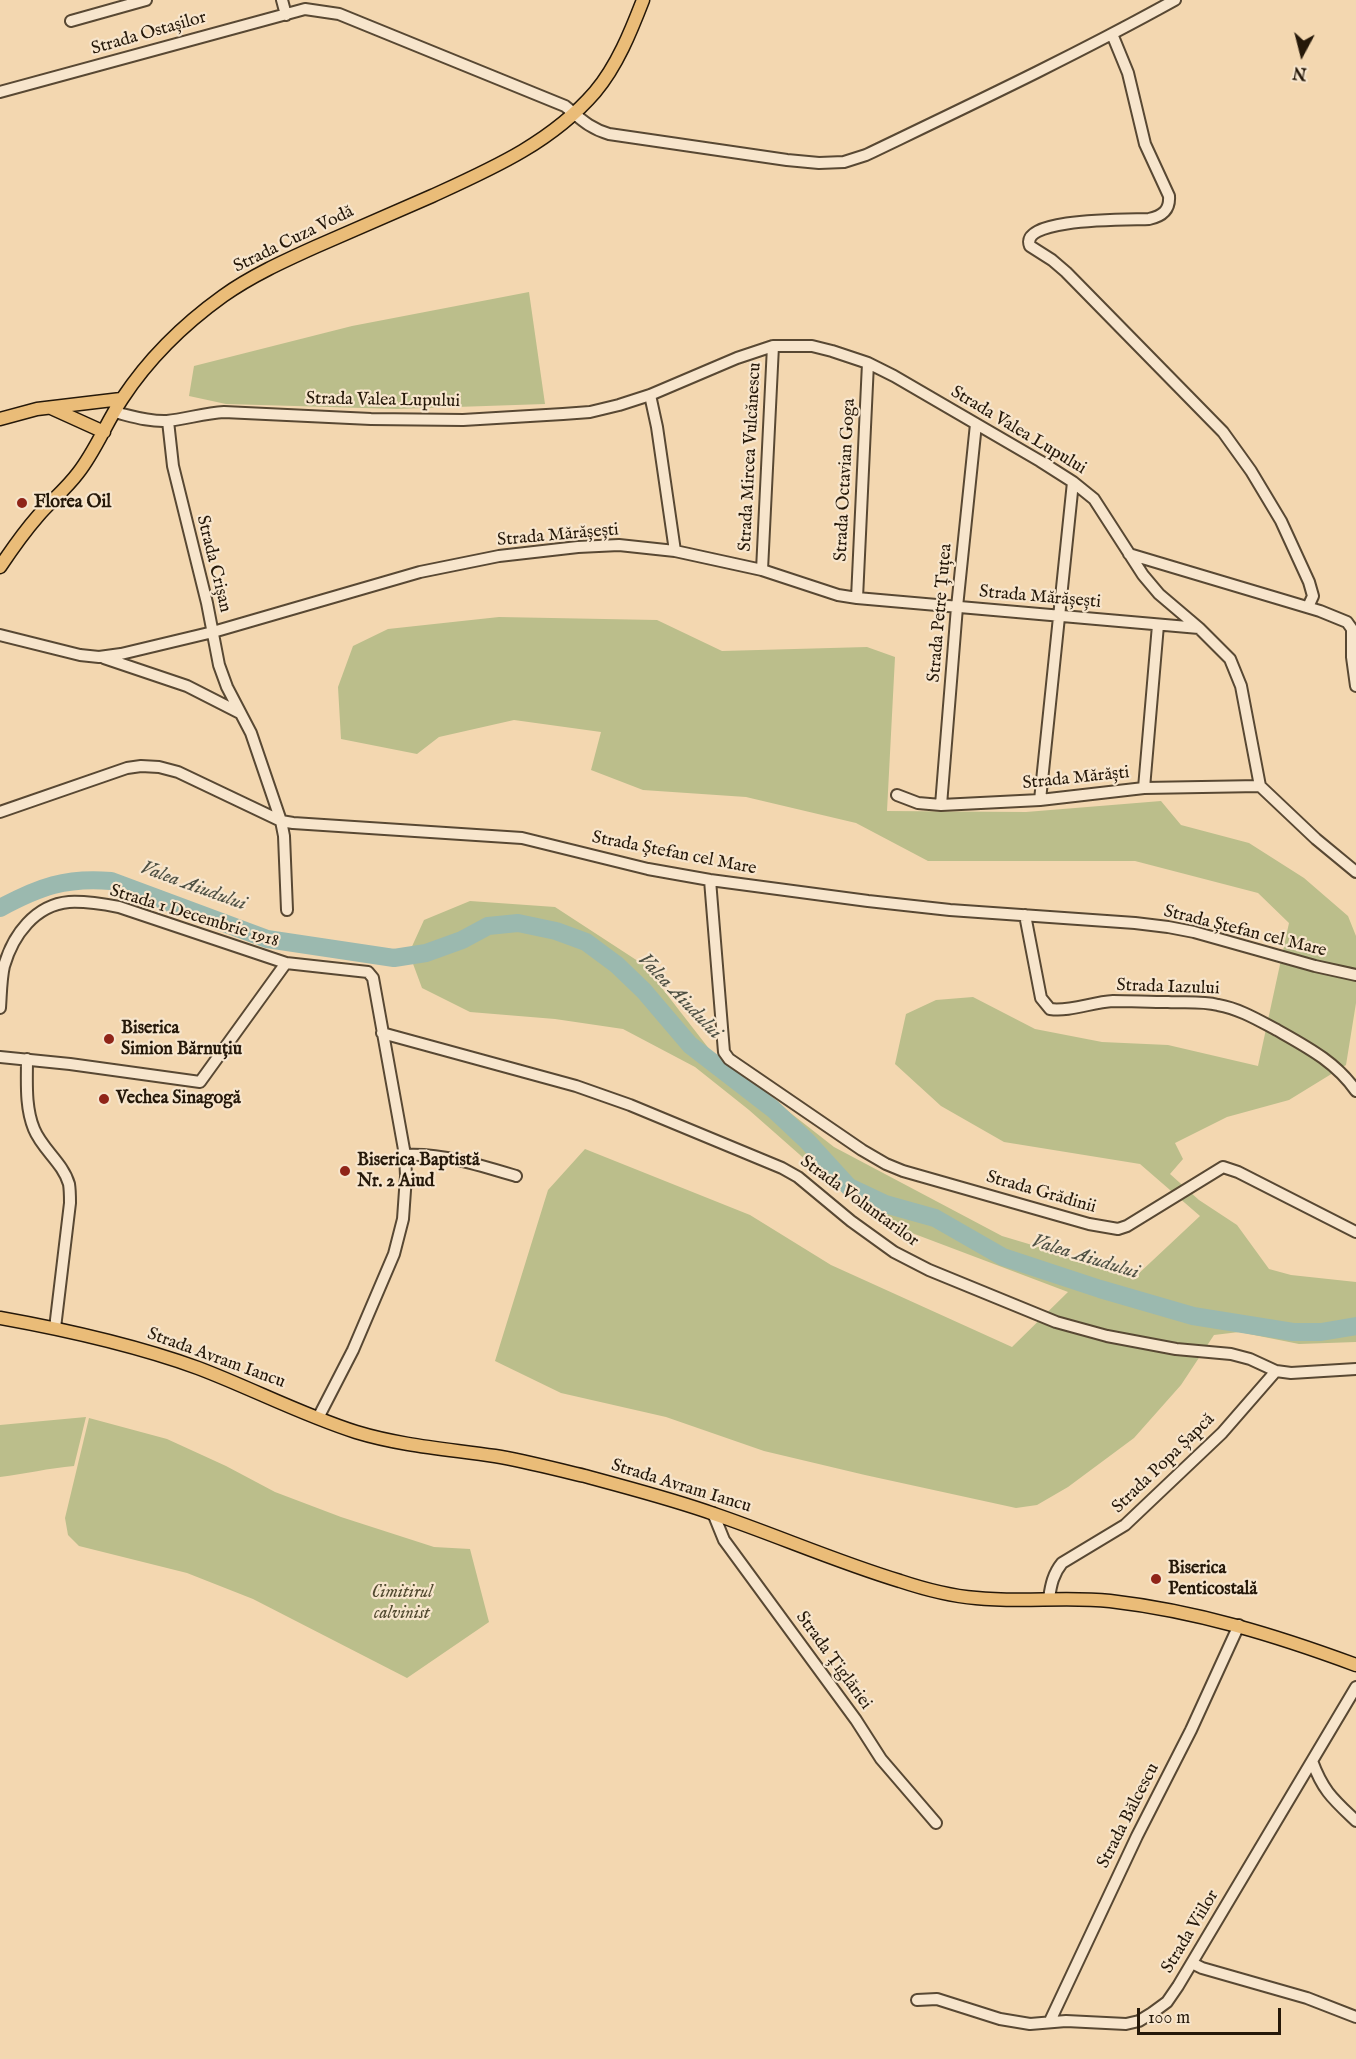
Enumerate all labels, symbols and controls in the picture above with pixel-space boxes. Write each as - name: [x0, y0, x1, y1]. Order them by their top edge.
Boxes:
- street label: Strada Ostașilor: [89, 7, 209, 61]
- north arrow: [1272, 24, 1332, 84]
- text: N: [1292, 61, 1308, 83]
- street label: Strada Cuza Vodă: [230, 202, 358, 278]
- street label: Strada Mircea Vulcănescu: [735, 362, 767, 552]
- street label: Strada Valea Lupului: [946, 382, 1090, 480]
- street label: Strada Valea Lupului: [306, 389, 460, 413]
- street label: Strada Octavian Goga: [831, 398, 861, 562]
- place label: Florea Oil: [34, 492, 111, 514]
- marker: Florea Oil: [15, 496, 29, 510]
- street label: Strada Crișan: [191, 513, 235, 615]
- street label: Strada Mărășești: [496, 520, 620, 552]
- street label: Strada Petre Țuțea: [924, 543, 958, 683]
- street label: Strada Mărășești: [978, 582, 1102, 614]
- street label: Strada Mărăști: [1021, 763, 1131, 795]
- street label: Strada Ștefan cel Mare: [590, 827, 758, 881]
- water label: Valea Aiudului: [137, 857, 249, 917]
- street label: Strada 1 Decembrie 1918: [107, 881, 281, 953]
- street label: Strada Ștefan cel Mare: [1161, 901, 1329, 963]
- water label: Valea Aiudului: [632, 949, 726, 1045]
- street label: Strada Iazului: [1116, 975, 1220, 1001]
- place label: Biserica Simion Bărnuțiu: [121, 1018, 242, 1060]
- marker: Biserica Simion Bărnuțiu: [102, 1032, 116, 1046]
- place label: Vechea Sinagogă: [116, 1088, 241, 1110]
- marker: Vechea Sinagogă: [97, 1092, 111, 1106]
- place label: Biserica Baptistă Nr. 2 Aiud: [357, 1150, 480, 1192]
- street label: Strada Voluntarilor: [795, 1152, 923, 1252]
- marker: Biserica Baptistă Nr. 2 Aiud: [338, 1164, 352, 1178]
- street label: Strada Grădinii: [984, 1167, 1098, 1219]
- water label: Valea Aiudului: [1029, 1230, 1141, 1286]
- street label: Strada Avram Iancu: [144, 1324, 288, 1394]
- street label: Strada Popa Șapcă: [1108, 1409, 1220, 1519]
- street label: Strada Avram Iancu: [608, 1455, 754, 1519]
- place label: Biserica Penticostală: [1168, 1558, 1257, 1600]
- marker: Biserica Penticostală: [1149, 1572, 1163, 1586]
- park label: Cimitirul calvinist: [371, 1582, 433, 1624]
- street label: Strada Țiglăriei: [790, 1608, 876, 1714]
- street label: Strada Bălcescu: [1093, 1760, 1165, 1872]
- street label: Strada Viilor: [1158, 1886, 1224, 1978]
- scale bar: [1140, 1996, 1284, 2034]
- text: 100 m: [1148, 2007, 1190, 2030]

